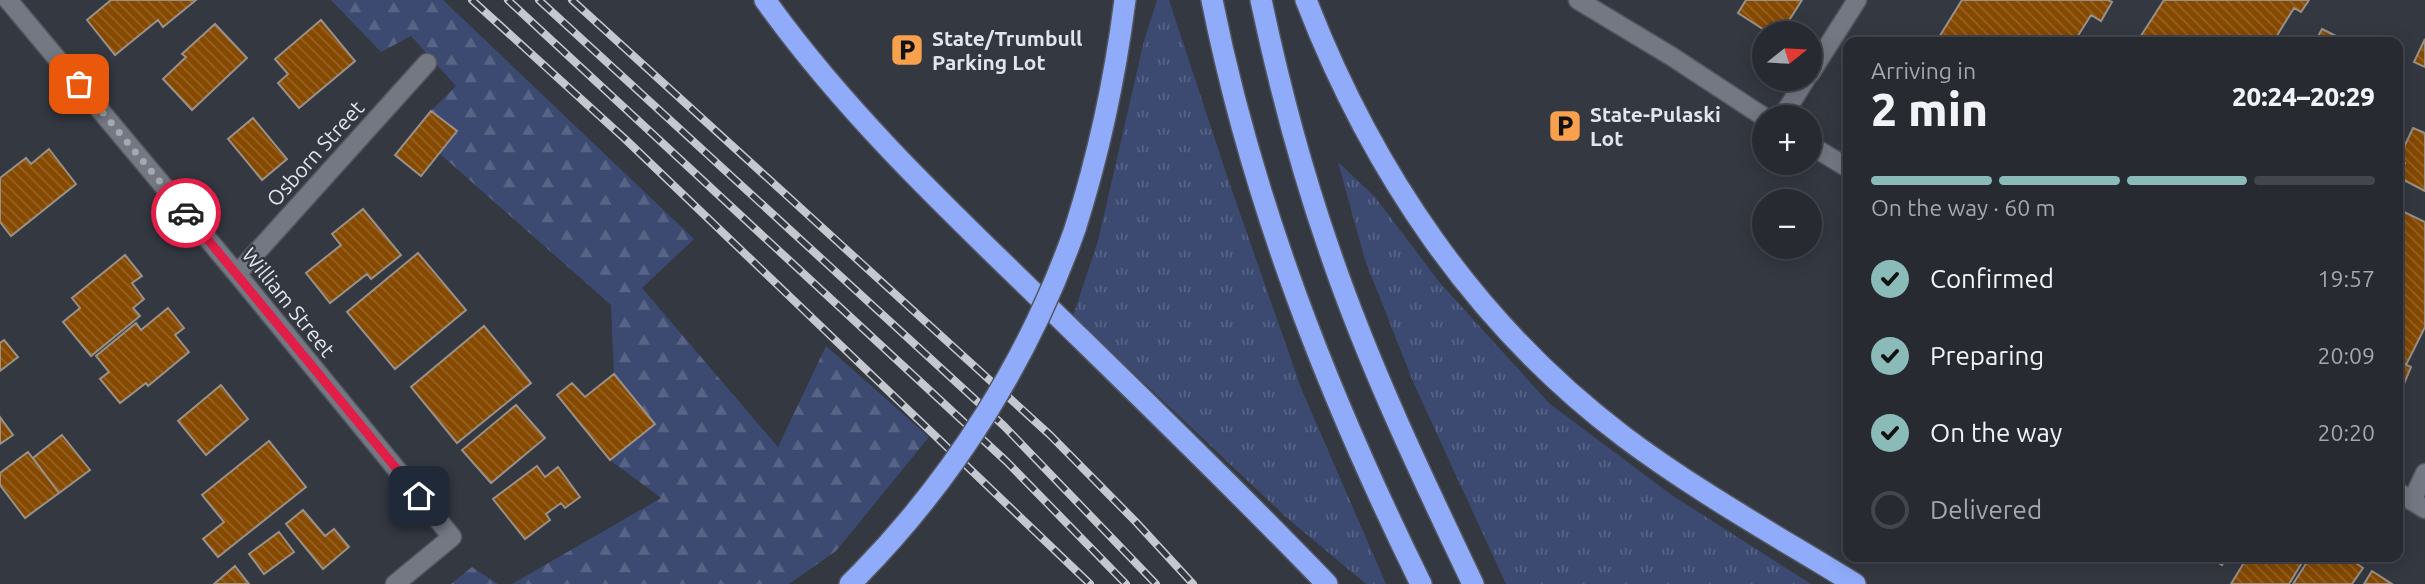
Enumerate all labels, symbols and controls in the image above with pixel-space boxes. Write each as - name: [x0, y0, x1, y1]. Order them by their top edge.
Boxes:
- north arrow: [1752, 21, 1822, 91]
- map controls: [1752, 21, 1822, 259]
- place label: State/Trumbull Parking Lot: [932, 26, 1082, 74]
- parking icon: State/Trumbull Parking Lot: [888, 31, 926, 69]
- pin: [49, 54, 109, 114]
- text: Arriving in: [1871, 58, 1976, 83]
- icon: bag: [60, 65, 98, 103]
- text: 20:24–20:29: [2232, 82, 2375, 111]
- text: 2 min: [1871, 83, 1988, 135]
- street label: Osborn Street: [261, 95, 369, 211]
- place label: State-Pulaski Lot: [1590, 102, 1721, 150]
- button: +: [1752, 105, 1822, 175]
- parking icon: State-Pulaski Lot: [1546, 107, 1584, 145]
- courier: [151, 178, 221, 248]
- button: −: [1752, 189, 1822, 259]
- icon: car: [167, 194, 205, 232]
- text: On the way · 60 m: [1871, 195, 2055, 220]
- street label: William Street: [238, 243, 340, 361]
- icon: check: [1871, 260, 1909, 298]
- text: Confirmed: [1930, 264, 2054, 293]
- text: 19:57: [2317, 266, 2375, 291]
- icon: check: [1871, 337, 1909, 375]
- text: Preparing: [1930, 341, 2044, 370]
- text: 20:09: [2317, 343, 2375, 368]
- icon: check: [1871, 414, 1909, 452]
- text: On the way: [1930, 418, 2062, 447]
- text: 20:20: [2317, 420, 2375, 445]
- pin: [389, 466, 449, 526]
- icon: home: [400, 477, 438, 515]
- text: Delivered: [1930, 495, 2042, 524]

